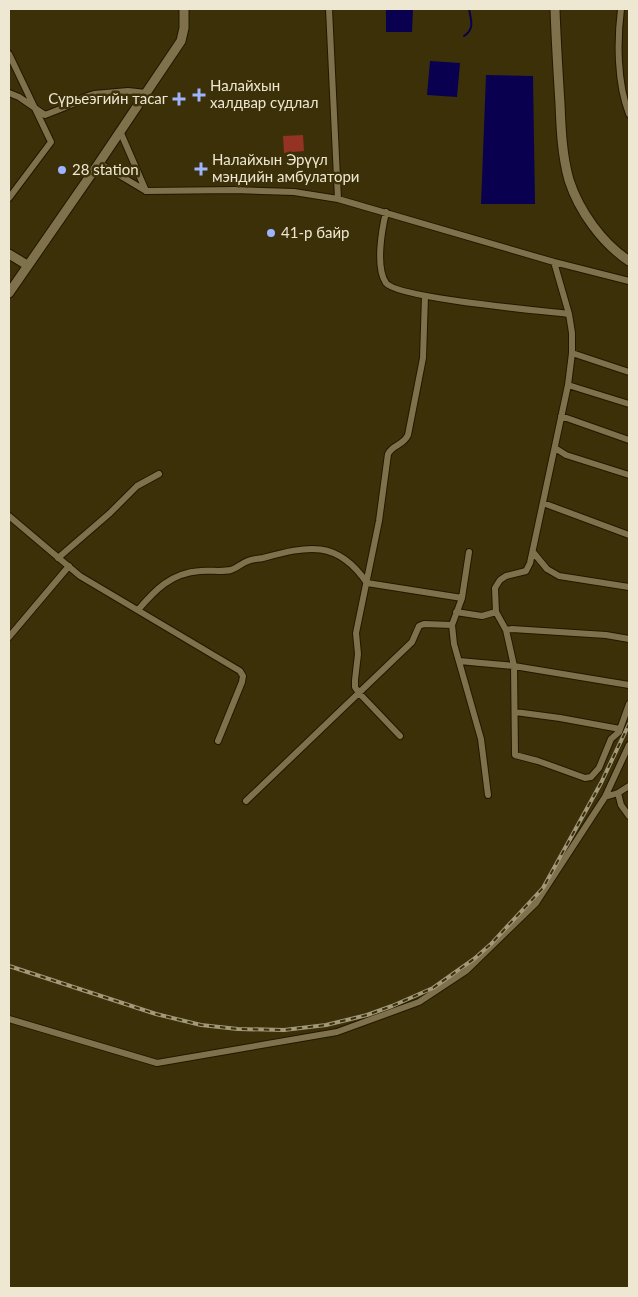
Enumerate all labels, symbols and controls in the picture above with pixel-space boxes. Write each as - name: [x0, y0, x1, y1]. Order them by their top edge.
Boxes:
- place label: Налайхын халдвар судлал: [210, 76, 319, 111]
- marker: Налайхын халдвар судлал: [192, 88, 206, 102]
- place label: Сүрьеэгийн тасаг: [48, 89, 168, 107]
- marker: Сүрьеэгийн тасаг: [172, 92, 186, 106]
- place label: Налайхын Эрүүл мэндийн амбулатори: [212, 150, 360, 185]
- place label: 28 station: [72, 160, 139, 178]
- marker: Налайхын Эрүүл мэндийн амбулатори: [194, 162, 208, 176]
- marker: 28 station: [56, 164, 68, 176]
- place label: 41-р байр: [281, 223, 349, 241]
- marker: 41-р байр: [265, 227, 277, 239]

